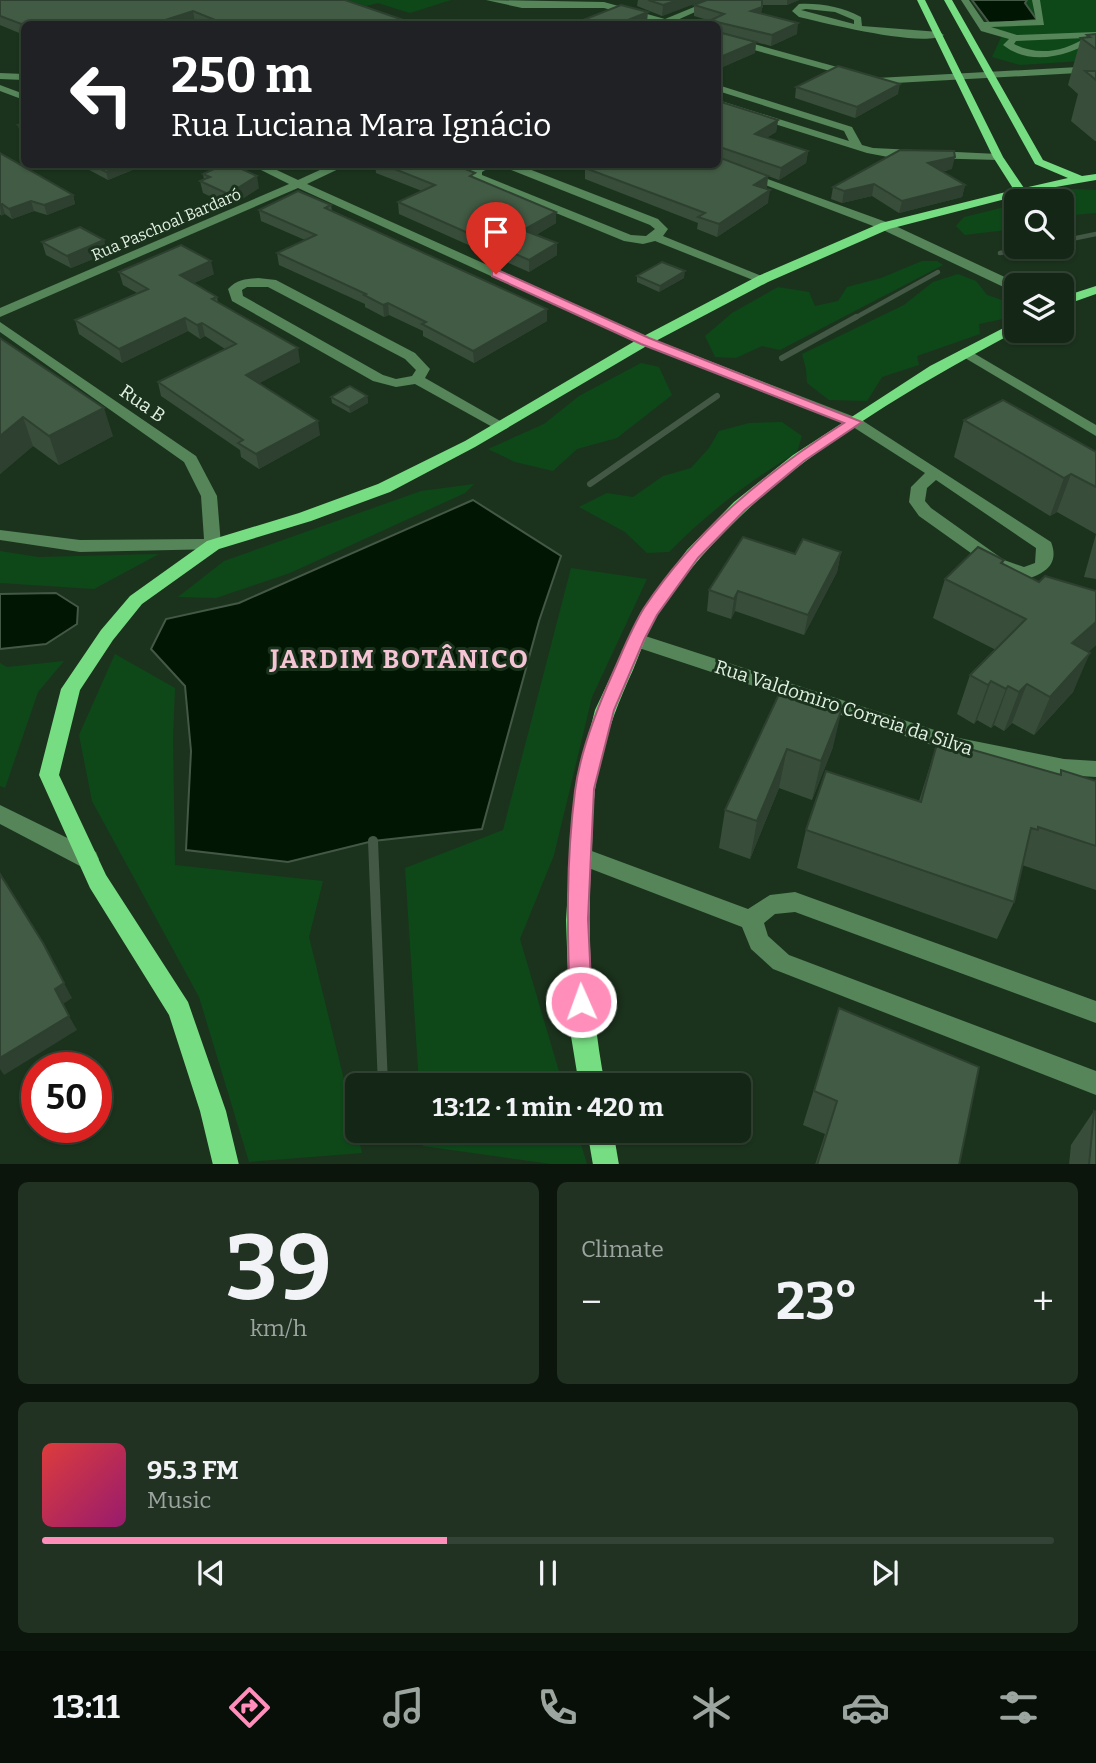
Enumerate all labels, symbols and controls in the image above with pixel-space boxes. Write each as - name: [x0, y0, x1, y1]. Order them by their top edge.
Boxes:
- text: 250 m: [171, 46, 312, 105]
- icon: left: [56, 49, 147, 140]
- text: Rua Luciana Mara Ignácio: [171, 106, 551, 144]
- street label: Rua Paschoal Bardaró: [89, 184, 244, 265]
- map controls: [1004, 189, 1074, 343]
- button: search: [1004, 189, 1074, 259]
- pin: [466, 202, 526, 274]
- icon: arrive: [477, 213, 515, 251]
- button: layers: [1004, 273, 1074, 343]
- street label: Rua B: [115, 380, 170, 427]
- district label: JARDIM BOTÂNICO: [268, 644, 530, 675]
- street label: Rua Valdomiro Correia da Silva: [712, 655, 976, 760]
- position arrow: [544, 965, 618, 1039]
- speed limit sign: 50: [21, 1052, 112, 1143]
- text: 13:12 · 1 min · 420 m: [432, 1092, 664, 1123]
- text: 39: [225, 1214, 332, 1323]
- text: Climate: [581, 1235, 664, 1263]
- text: 23°: [776, 1270, 858, 1333]
- text: −: [581, 1279, 602, 1325]
- text: +: [1032, 1279, 1054, 1325]
- text: km/h: [250, 1314, 307, 1342]
- text: 95.3 FM: [147, 1455, 239, 1486]
- text: Music: [147, 1486, 211, 1514]
- icon: previous: [192, 1554, 230, 1592]
- icon: pause: [529, 1554, 567, 1592]
- icon: next: [866, 1554, 904, 1592]
- icon: directions: [225, 1683, 274, 1732]
- icon: music: [379, 1683, 428, 1732]
- icon: phone: [533, 1683, 582, 1732]
- icon: climate: [687, 1683, 736, 1732]
- icon: car: [841, 1683, 890, 1732]
- icon: filters: [994, 1683, 1043, 1732]
- text: 13:11: [52, 1688, 120, 1726]

